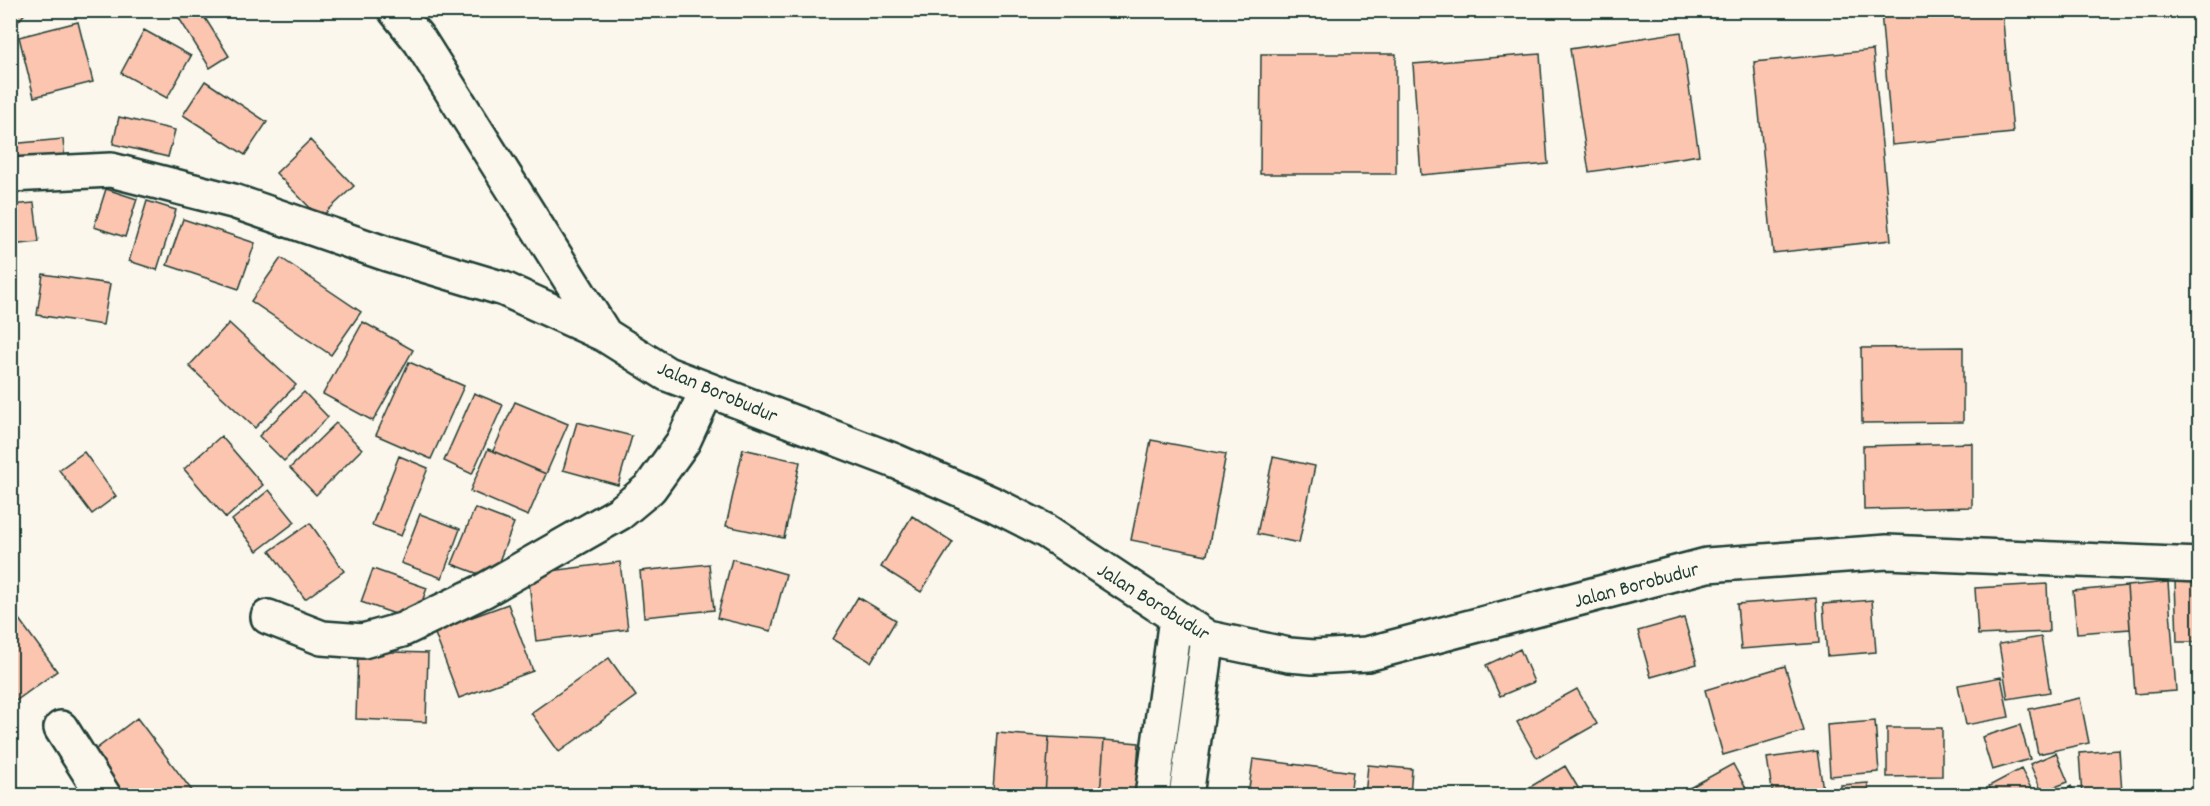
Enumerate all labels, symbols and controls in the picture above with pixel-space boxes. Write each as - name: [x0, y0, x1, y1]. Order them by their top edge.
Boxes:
- street label: Jalan Borobudur: [652, 355, 782, 433]
- street label: Jalan Borobudur: [1571, 556, 1703, 618]
- street label: Jalan Borobudur: [1090, 557, 1215, 650]

